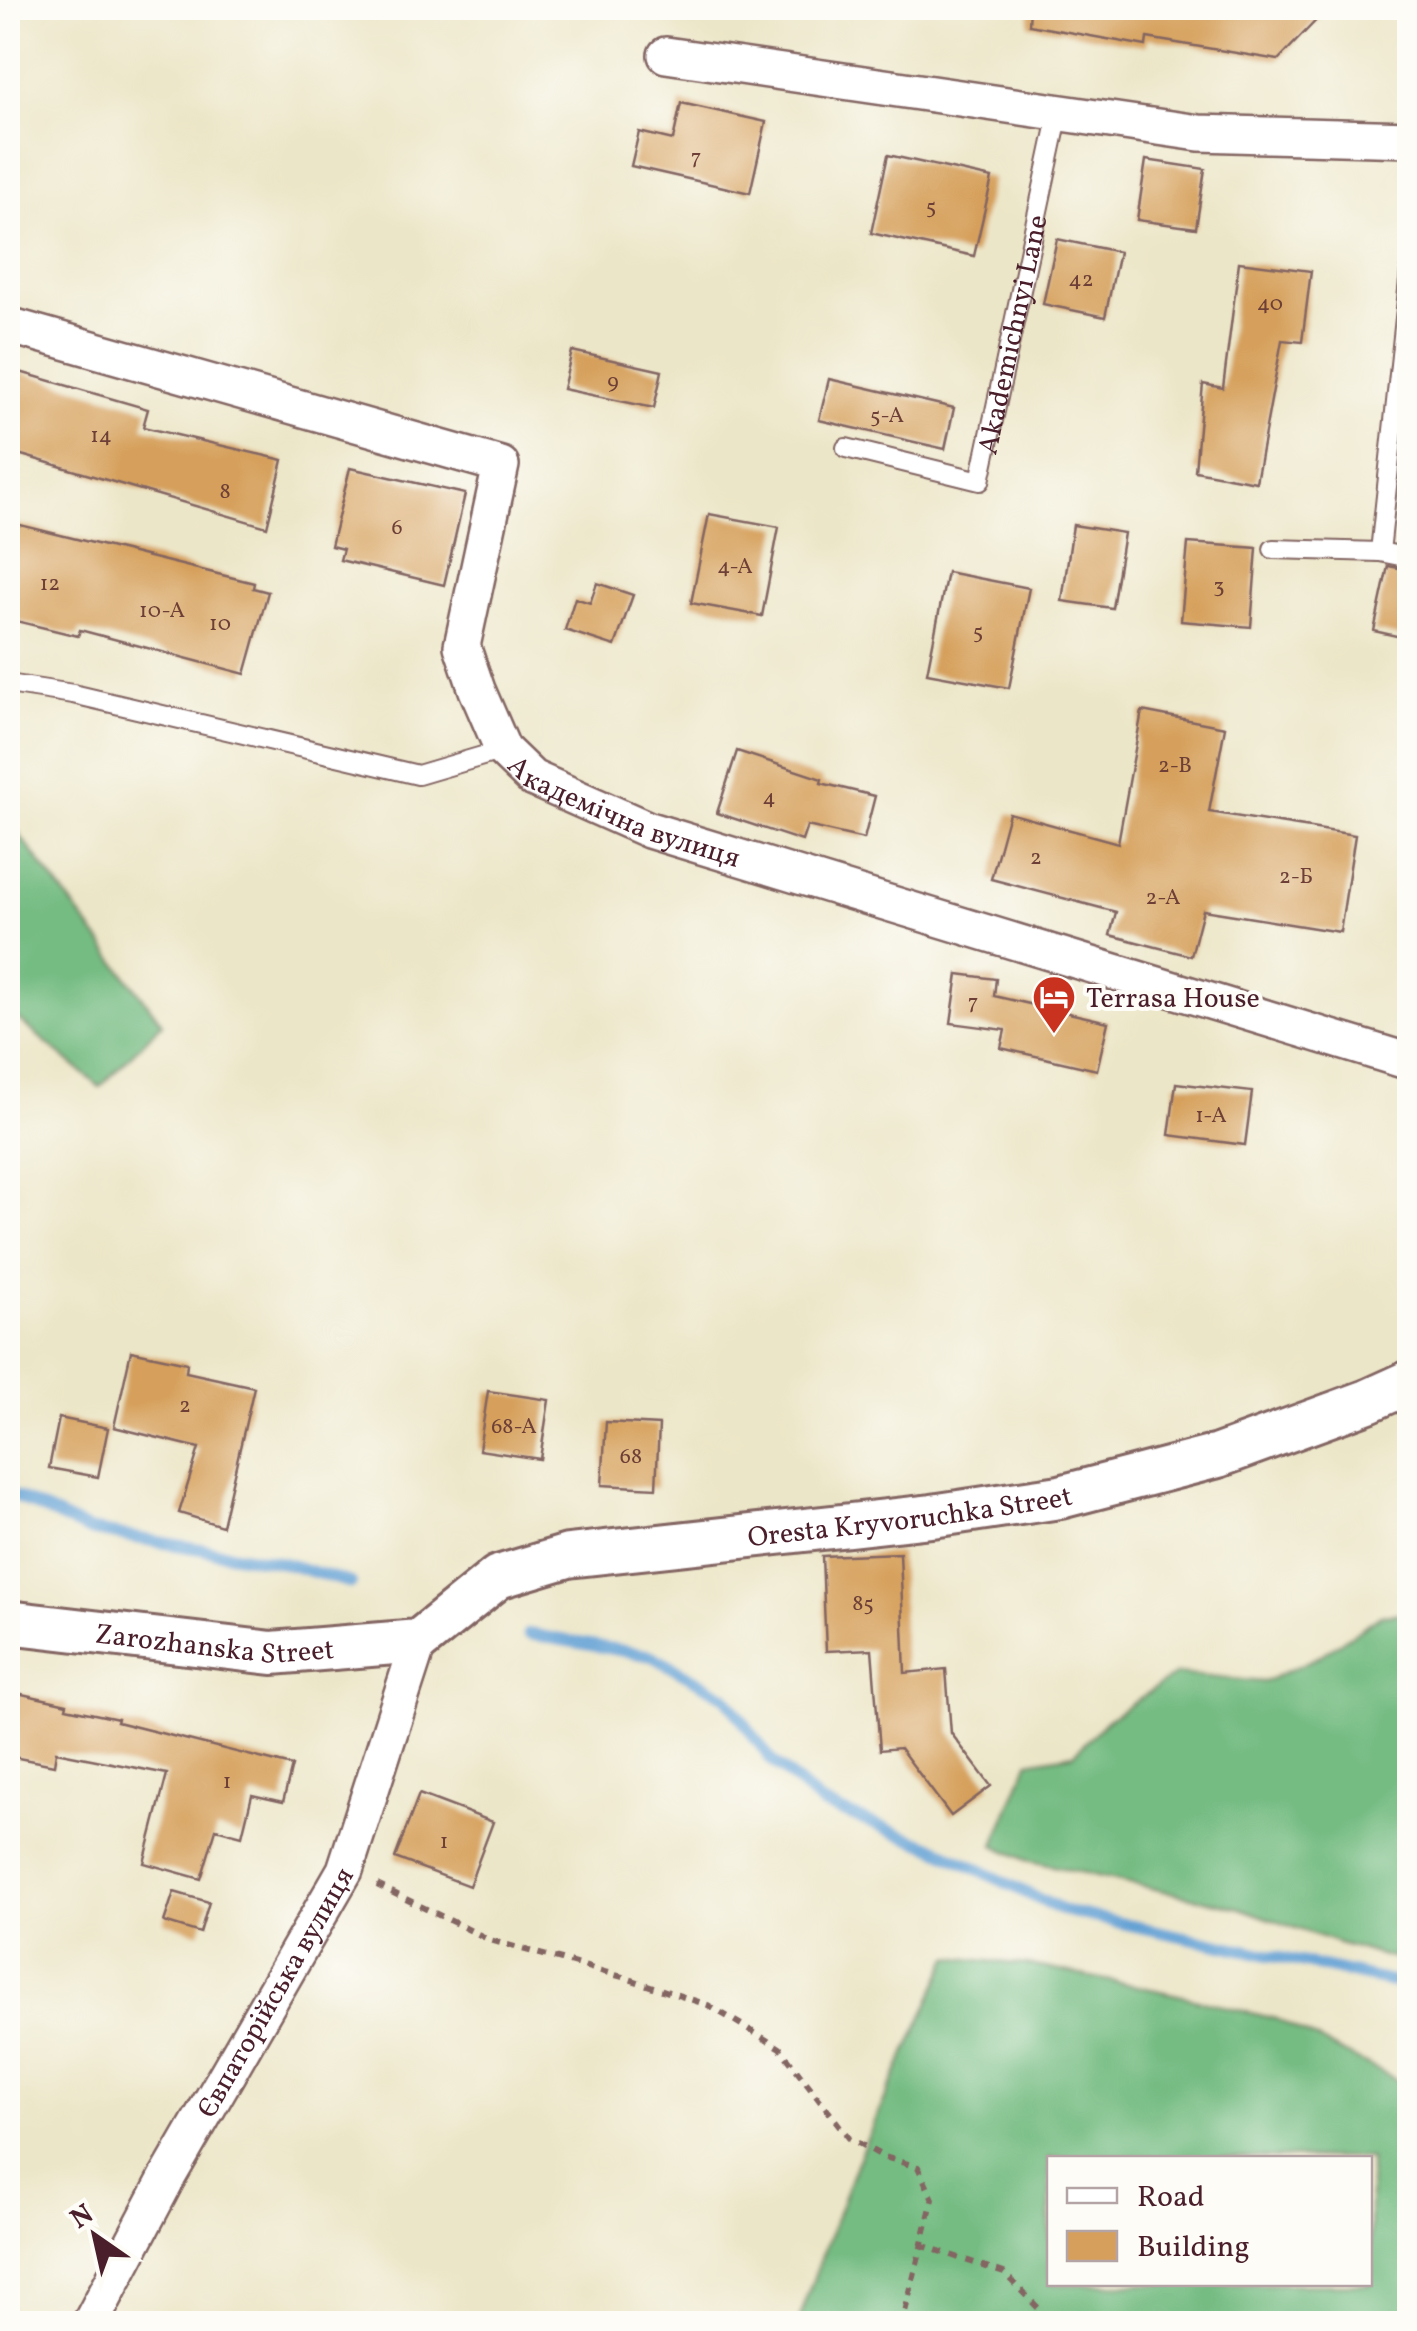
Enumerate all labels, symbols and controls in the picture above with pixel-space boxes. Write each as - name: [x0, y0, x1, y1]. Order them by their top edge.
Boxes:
- house number: 7: [691, 143, 701, 174]
- house number: 5: [926, 192, 936, 223]
- street label: Akademichnyi Lane: [969, 211, 1059, 458]
- house number: 42: [1069, 265, 1093, 296]
- house number: 40: [1257, 289, 1283, 320]
- house number: 9: [607, 367, 619, 398]
- house number: 5-А: [870, 401, 904, 432]
- house number: 14: [90, 421, 112, 452]
- house number: 8: [219, 477, 231, 508]
- house number: 6: [391, 513, 403, 544]
- house number: 4-А: [717, 552, 753, 583]
- house number: 12: [40, 569, 60, 600]
- house number: 3: [1213, 571, 1225, 602]
- house number: 10-А: [139, 596, 185, 627]
- house number: 10: [209, 609, 231, 640]
- house number: 5: [973, 617, 983, 648]
- street label: Академічна вулиця: [498, 747, 744, 879]
- house number: 2-В: [1158, 751, 1192, 782]
- house number: 4: [762, 783, 776, 814]
- house number: 2: [1030, 843, 1042, 874]
- house number: 2-Б: [1279, 862, 1313, 893]
- house number: 2-А: [1145, 883, 1181, 914]
- hotel icon: Terrasa House: [1031, 974, 1077, 1035]
- place label: Terrasa House: [1086, 980, 1260, 1019]
- house number: 7: [968, 988, 978, 1019]
- house number: 1-А: [1195, 1101, 1227, 1132]
- house number: 2: [179, 1391, 191, 1422]
- house number: 68-А: [491, 1412, 537, 1443]
- house number: 68: [620, 1442, 642, 1473]
- street label: Oresta Kryvoruchka Street: [746, 1478, 1077, 1558]
- house number: 85: [852, 1589, 874, 1620]
- street label: Zarozhanska Street: [93, 1615, 336, 1675]
- house number: 1: [223, 1767, 231, 1798]
- house number: 1: [440, 1827, 448, 1858]
- street label: Євпаторійська вулиця: [189, 1861, 364, 2126]
- legend: [1047, 2156, 1372, 2286]
- text: Road: [1137, 2177, 1205, 2219]
- north arrow: [45, 2186, 145, 2286]
- text: N: [63, 2195, 102, 2239]
- text: Building: [1137, 2227, 1250, 2269]

